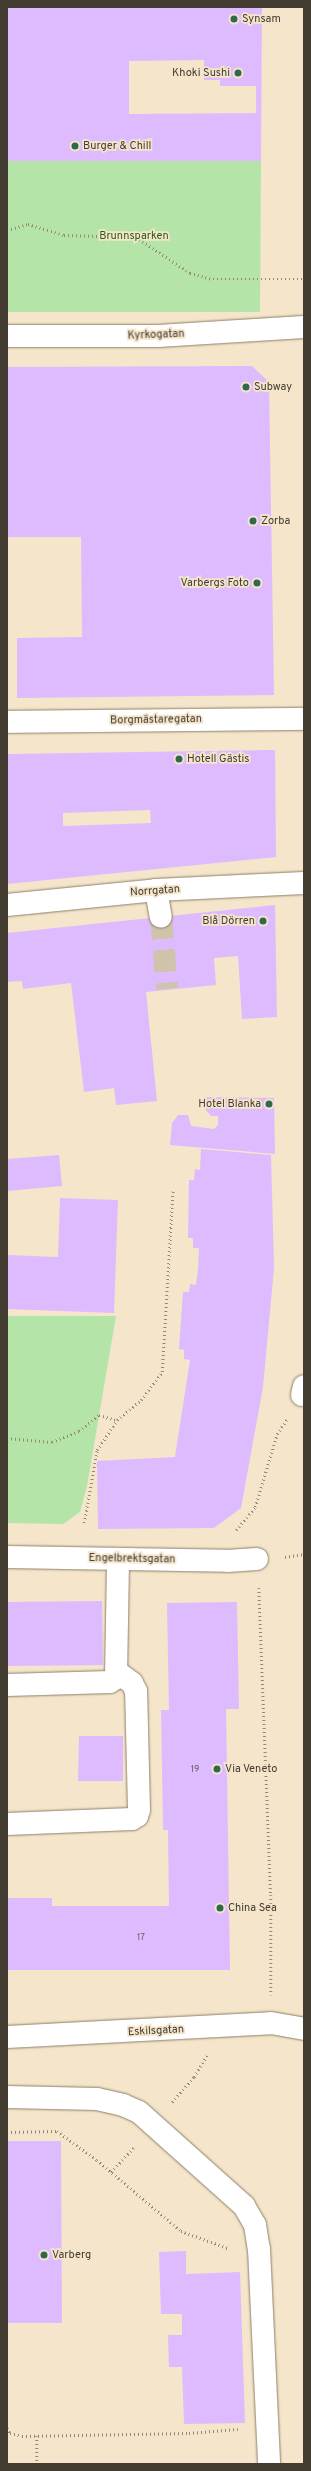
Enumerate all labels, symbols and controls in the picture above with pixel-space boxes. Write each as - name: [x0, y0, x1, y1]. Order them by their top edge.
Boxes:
- place label: Synsam: [242, 12, 281, 26]
- marker: Synsam: [229, 14, 239, 24]
- place label: Khoki Sushi: [172, 66, 230, 80]
- marker: Khoki Sushi: [233, 68, 243, 78]
- place label: Burger & Chill: [83, 139, 151, 153]
- marker: Burger & Chill: [70, 141, 80, 151]
- park label: Brunnsparken: [99, 229, 169, 243]
- street label: Kyrkogatan: [127, 327, 185, 343]
- place label: Subway: [254, 380, 292, 394]
- marker: Subway: [241, 382, 251, 392]
- place label: Zorba: [261, 514, 290, 528]
- marker: Zorba: [248, 516, 258, 526]
- place label: Varbergs Foto: [181, 576, 249, 590]
- marker: Varbergs Foto: [252, 578, 262, 588]
- street label: Borgmästaregatan: [110, 713, 202, 727]
- place label: Hotell Gästis: [187, 752, 249, 766]
- marker: Hotell Gästis: [174, 754, 184, 764]
- street label: Norrgatan: [130, 883, 180, 899]
- place label: Blå Dörren: [202, 914, 255, 928]
- marker: Blå Dörren: [258, 916, 268, 926]
- place label: Hotel Blanka: [198, 1097, 261, 1111]
- marker: Hotel Blanka: [264, 1099, 274, 1109]
- street label: Engelbrektsgatan: [89, 1552, 175, 1566]
- place label: Via Veneto: [225, 1762, 278, 1776]
- marker: Via Veneto: [212, 1764, 222, 1774]
- house number: 19: [191, 1765, 199, 1775]
- place label: China Sea: [228, 1901, 277, 1915]
- marker: China Sea: [215, 1903, 225, 1913]
- house number: 17: [137, 1933, 145, 1943]
- street label: Eskilsgatan: [128, 2023, 184, 2039]
- place label: Varberg: [52, 2248, 91, 2262]
- marker: Varberg: [39, 2250, 49, 2260]

